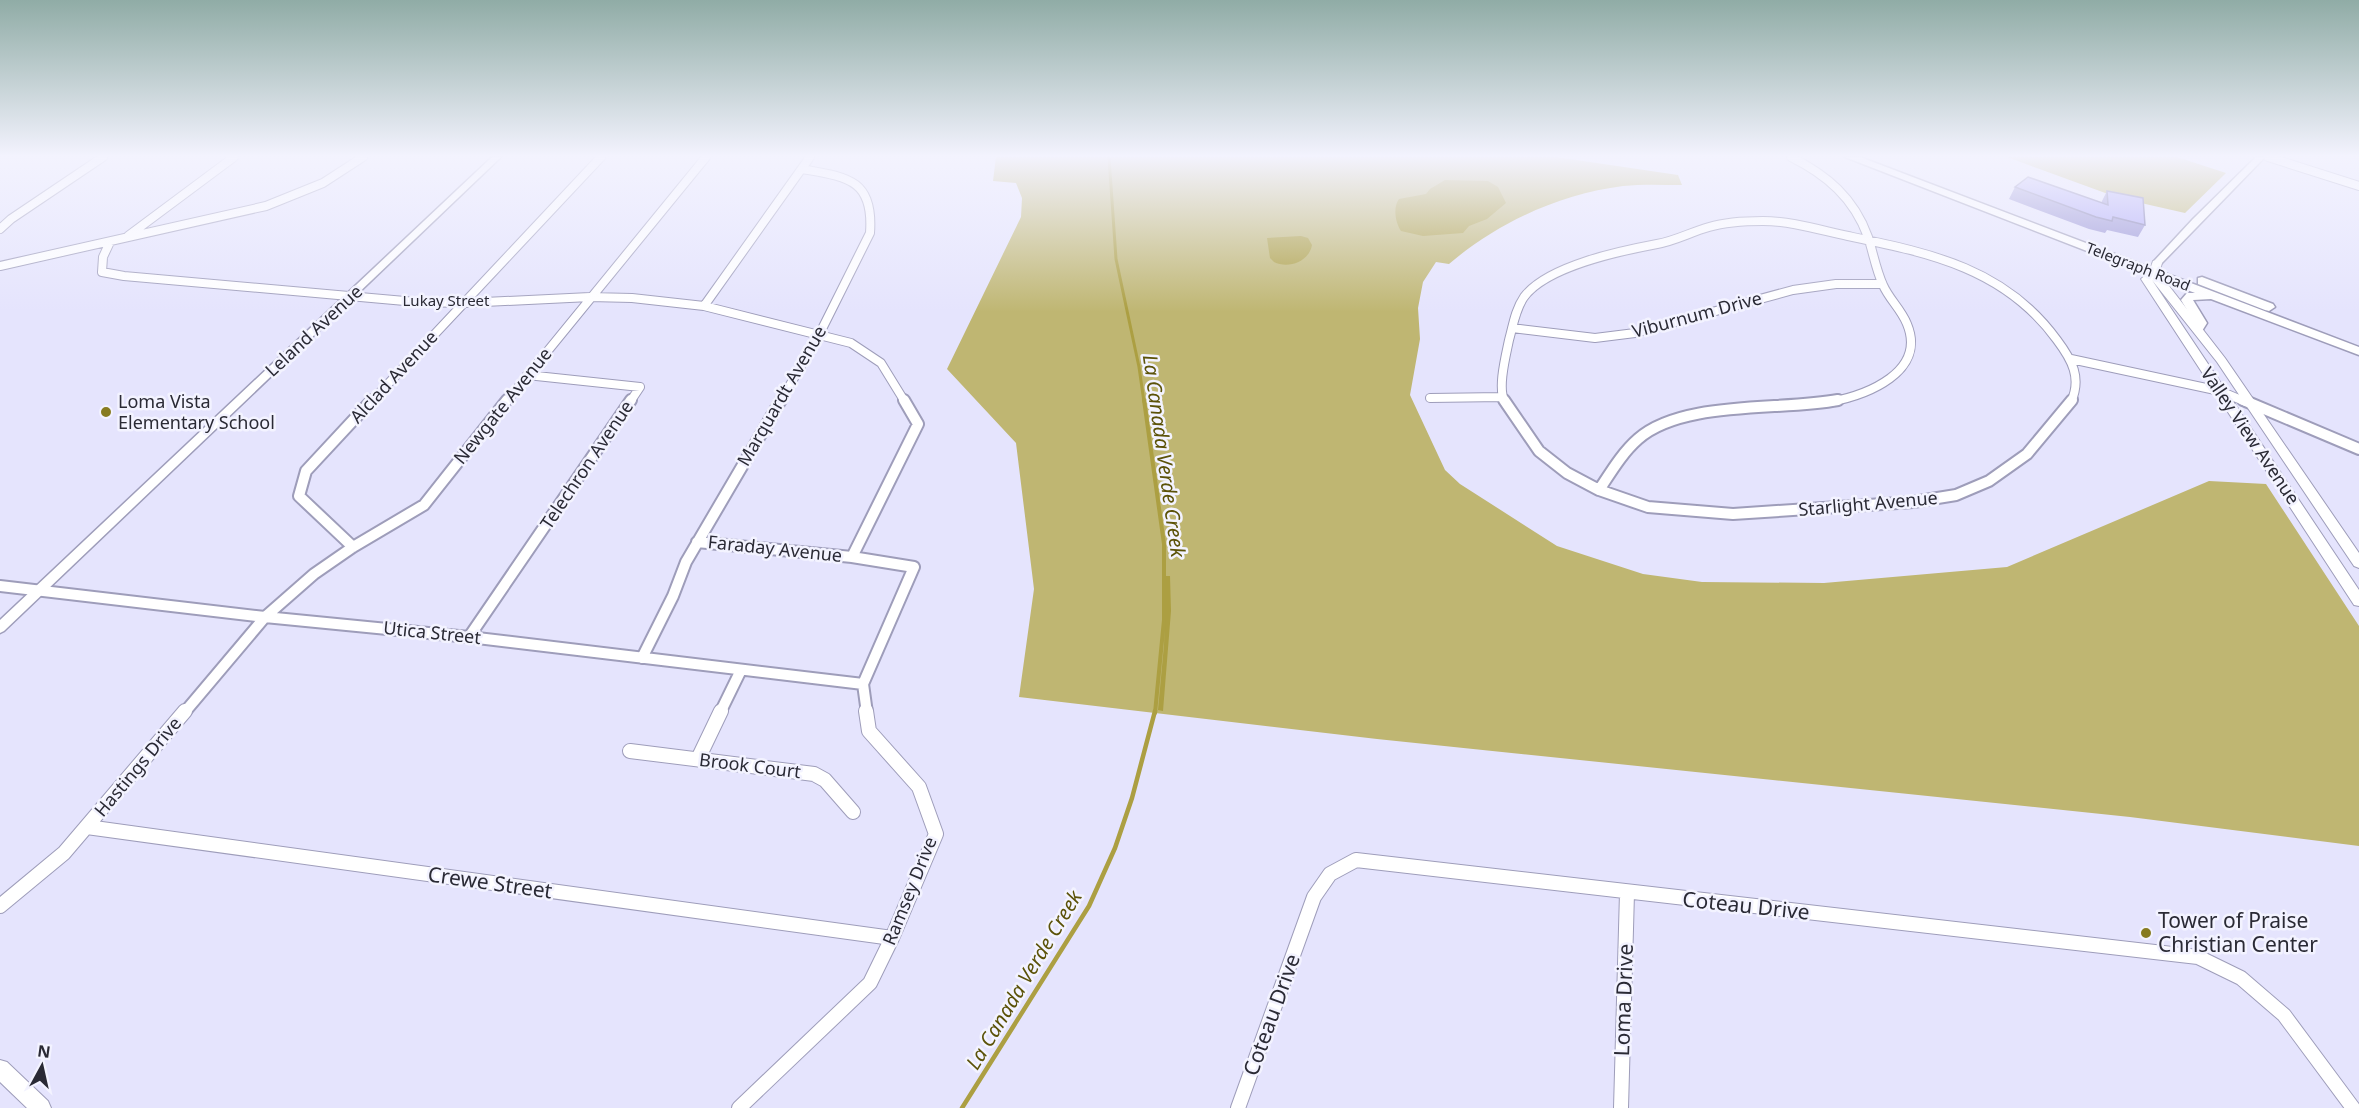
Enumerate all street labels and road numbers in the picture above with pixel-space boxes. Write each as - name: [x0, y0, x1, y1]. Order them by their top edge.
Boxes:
- street label: Telegraph Road: [2083, 237, 2193, 295]
- street label: Leland Avenue: [260, 279, 367, 381]
- street label: Viburnum Drive: [1629, 285, 1764, 343]
- street label: Lukay Street: [403, 290, 490, 310]
- street label: Marquardt Avenue: [731, 321, 831, 470]
- street label: Alclad Avenue: [344, 325, 442, 428]
- street label: Newgate Avenue: [448, 342, 557, 469]
- street label: Valley View Avenue: [2196, 362, 2306, 509]
- street label: Telechron Avenue: [534, 395, 638, 534]
- street label: Starlight Avenue: [1797, 485, 1939, 521]
- street label: Faraday Avenue: [707, 529, 843, 567]
- street label: Utica Street: [382, 615, 483, 649]
- street label: Hastings Drive: [88, 711, 186, 821]
- street label: Brook Court: [698, 747, 803, 783]
- street label: Ramsey Drive: [876, 833, 942, 948]
- street label: Crewe Street: [426, 859, 555, 905]
- street label: Coteau Drive: [1681, 884, 1811, 926]
- street label: Loma Drive: [1607, 943, 1639, 1057]
- street label: Coteau Drive: [1236, 950, 1306, 1079]

